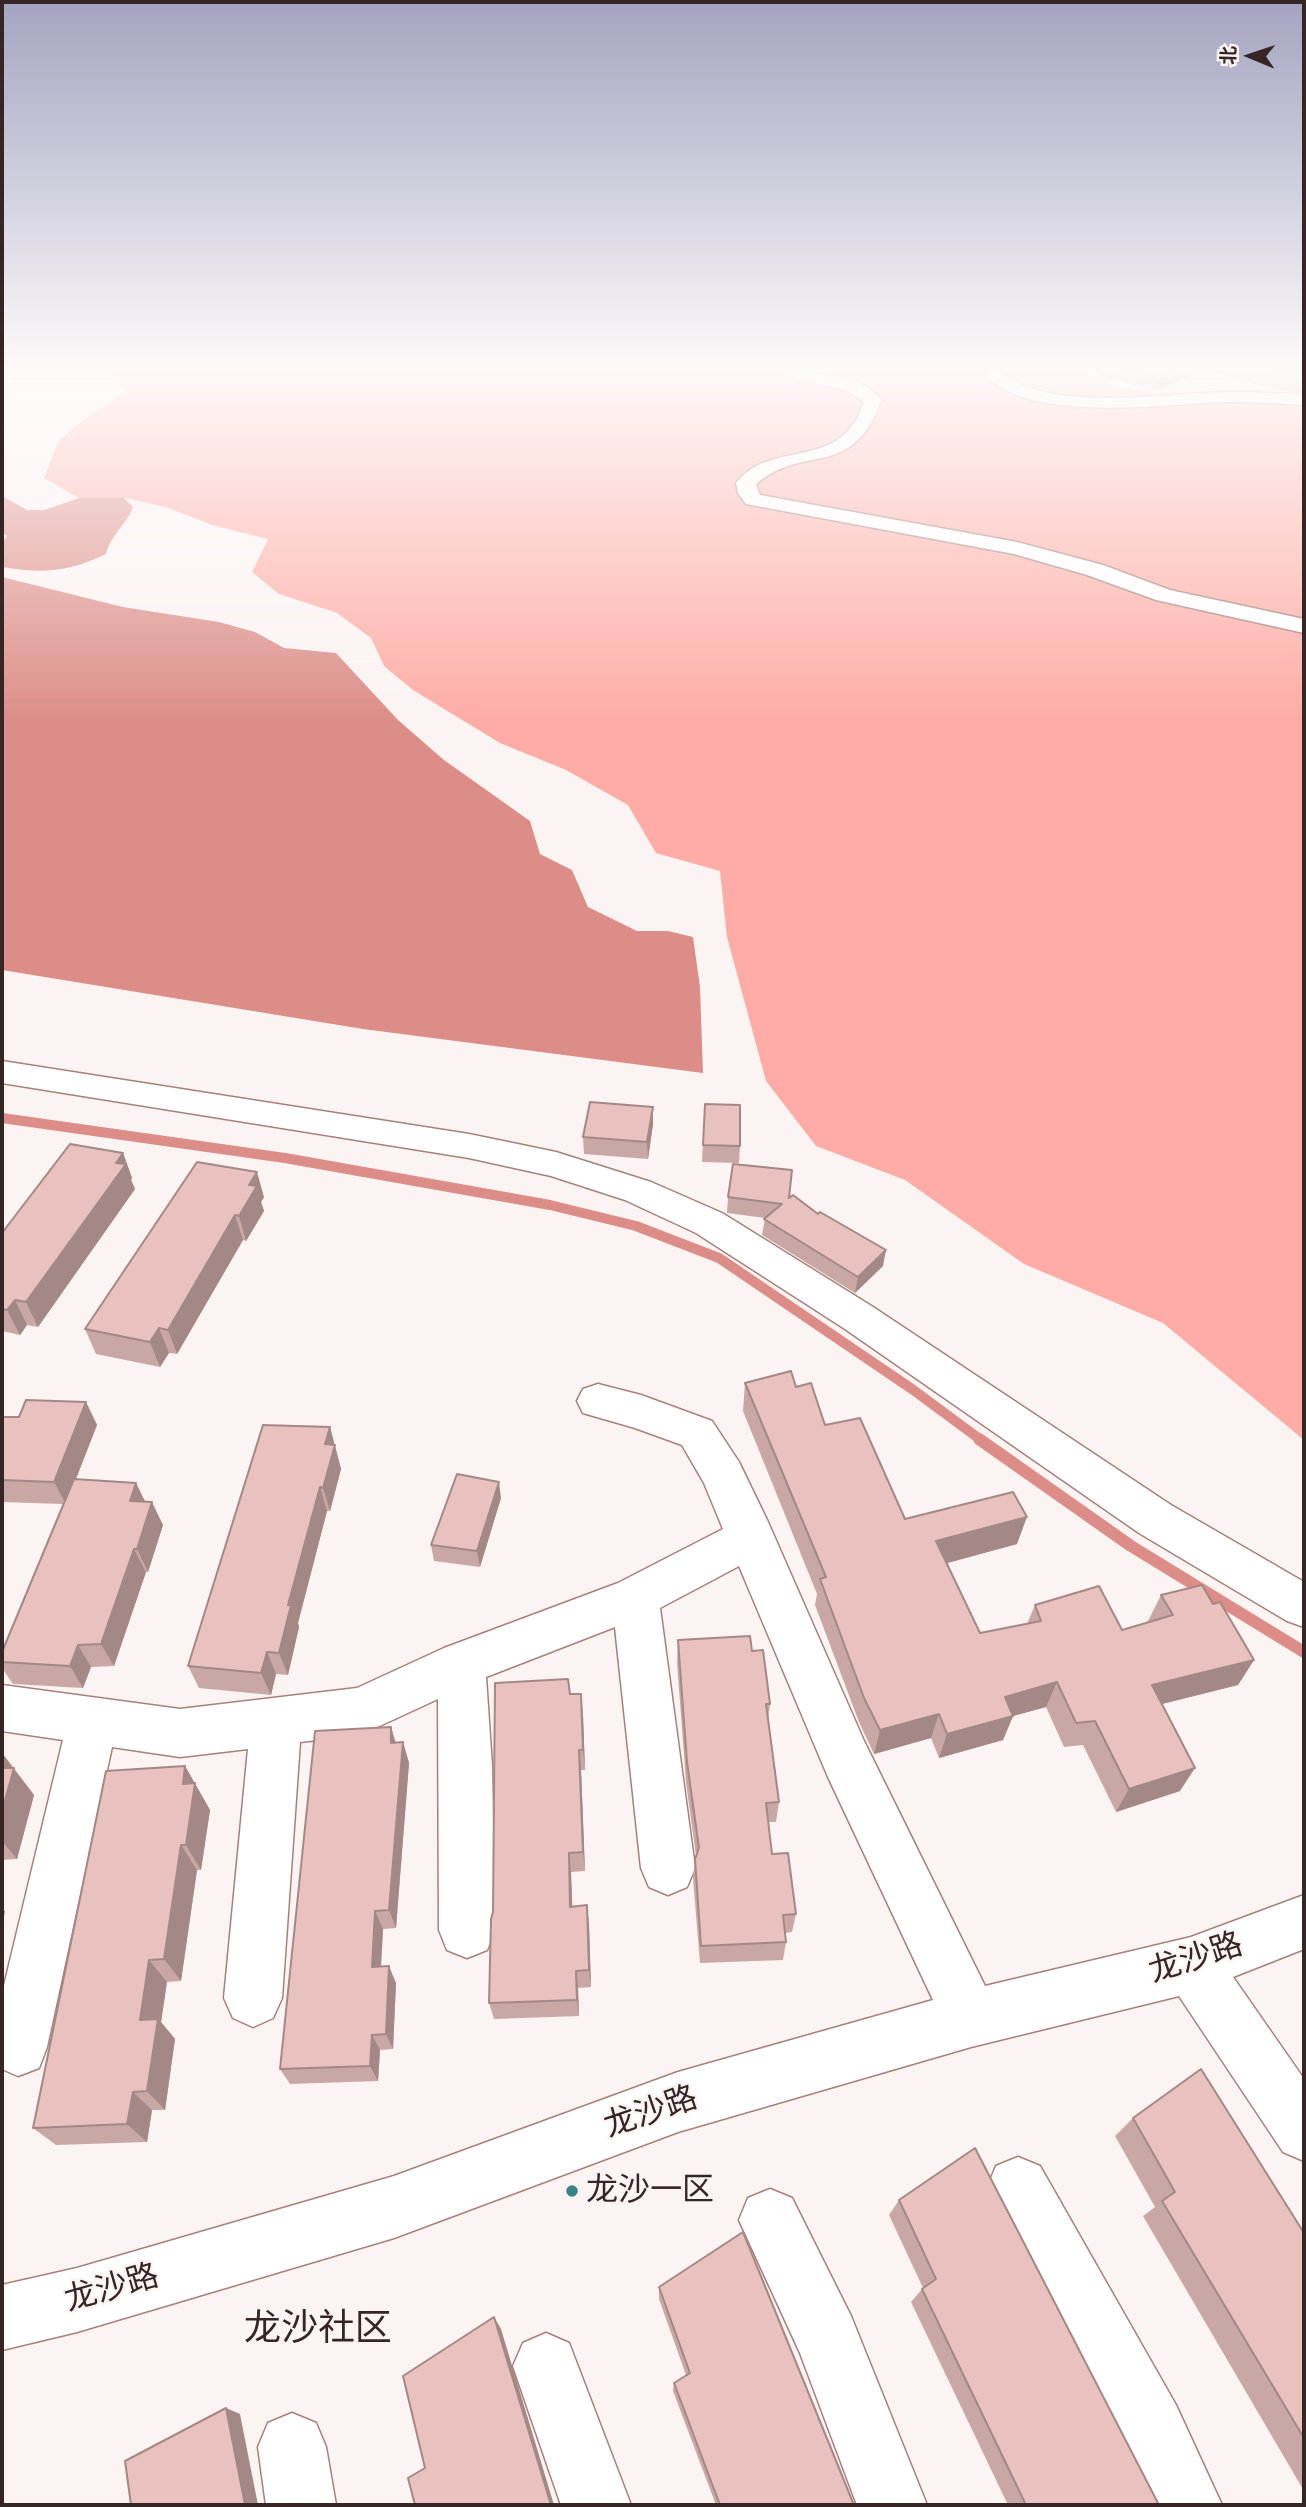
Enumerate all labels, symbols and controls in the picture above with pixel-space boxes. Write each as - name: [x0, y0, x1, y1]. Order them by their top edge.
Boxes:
- north arrow: [1215, 21, 1285, 91]
- text: 北: [1216, 45, 1241, 65]
- street label: 龙沙路: [1144, 1926, 1248, 1992]
- street label: 龙沙路: [599, 2079, 703, 2147]
- place label: 龙沙一区: [586, 2172, 714, 2210]
- marker: 龙沙一区: [564, 2183, 580, 2199]
- street label: 龙沙路: [61, 2257, 163, 2321]
- district label: 龙沙社区: [244, 2308, 392, 2352]

